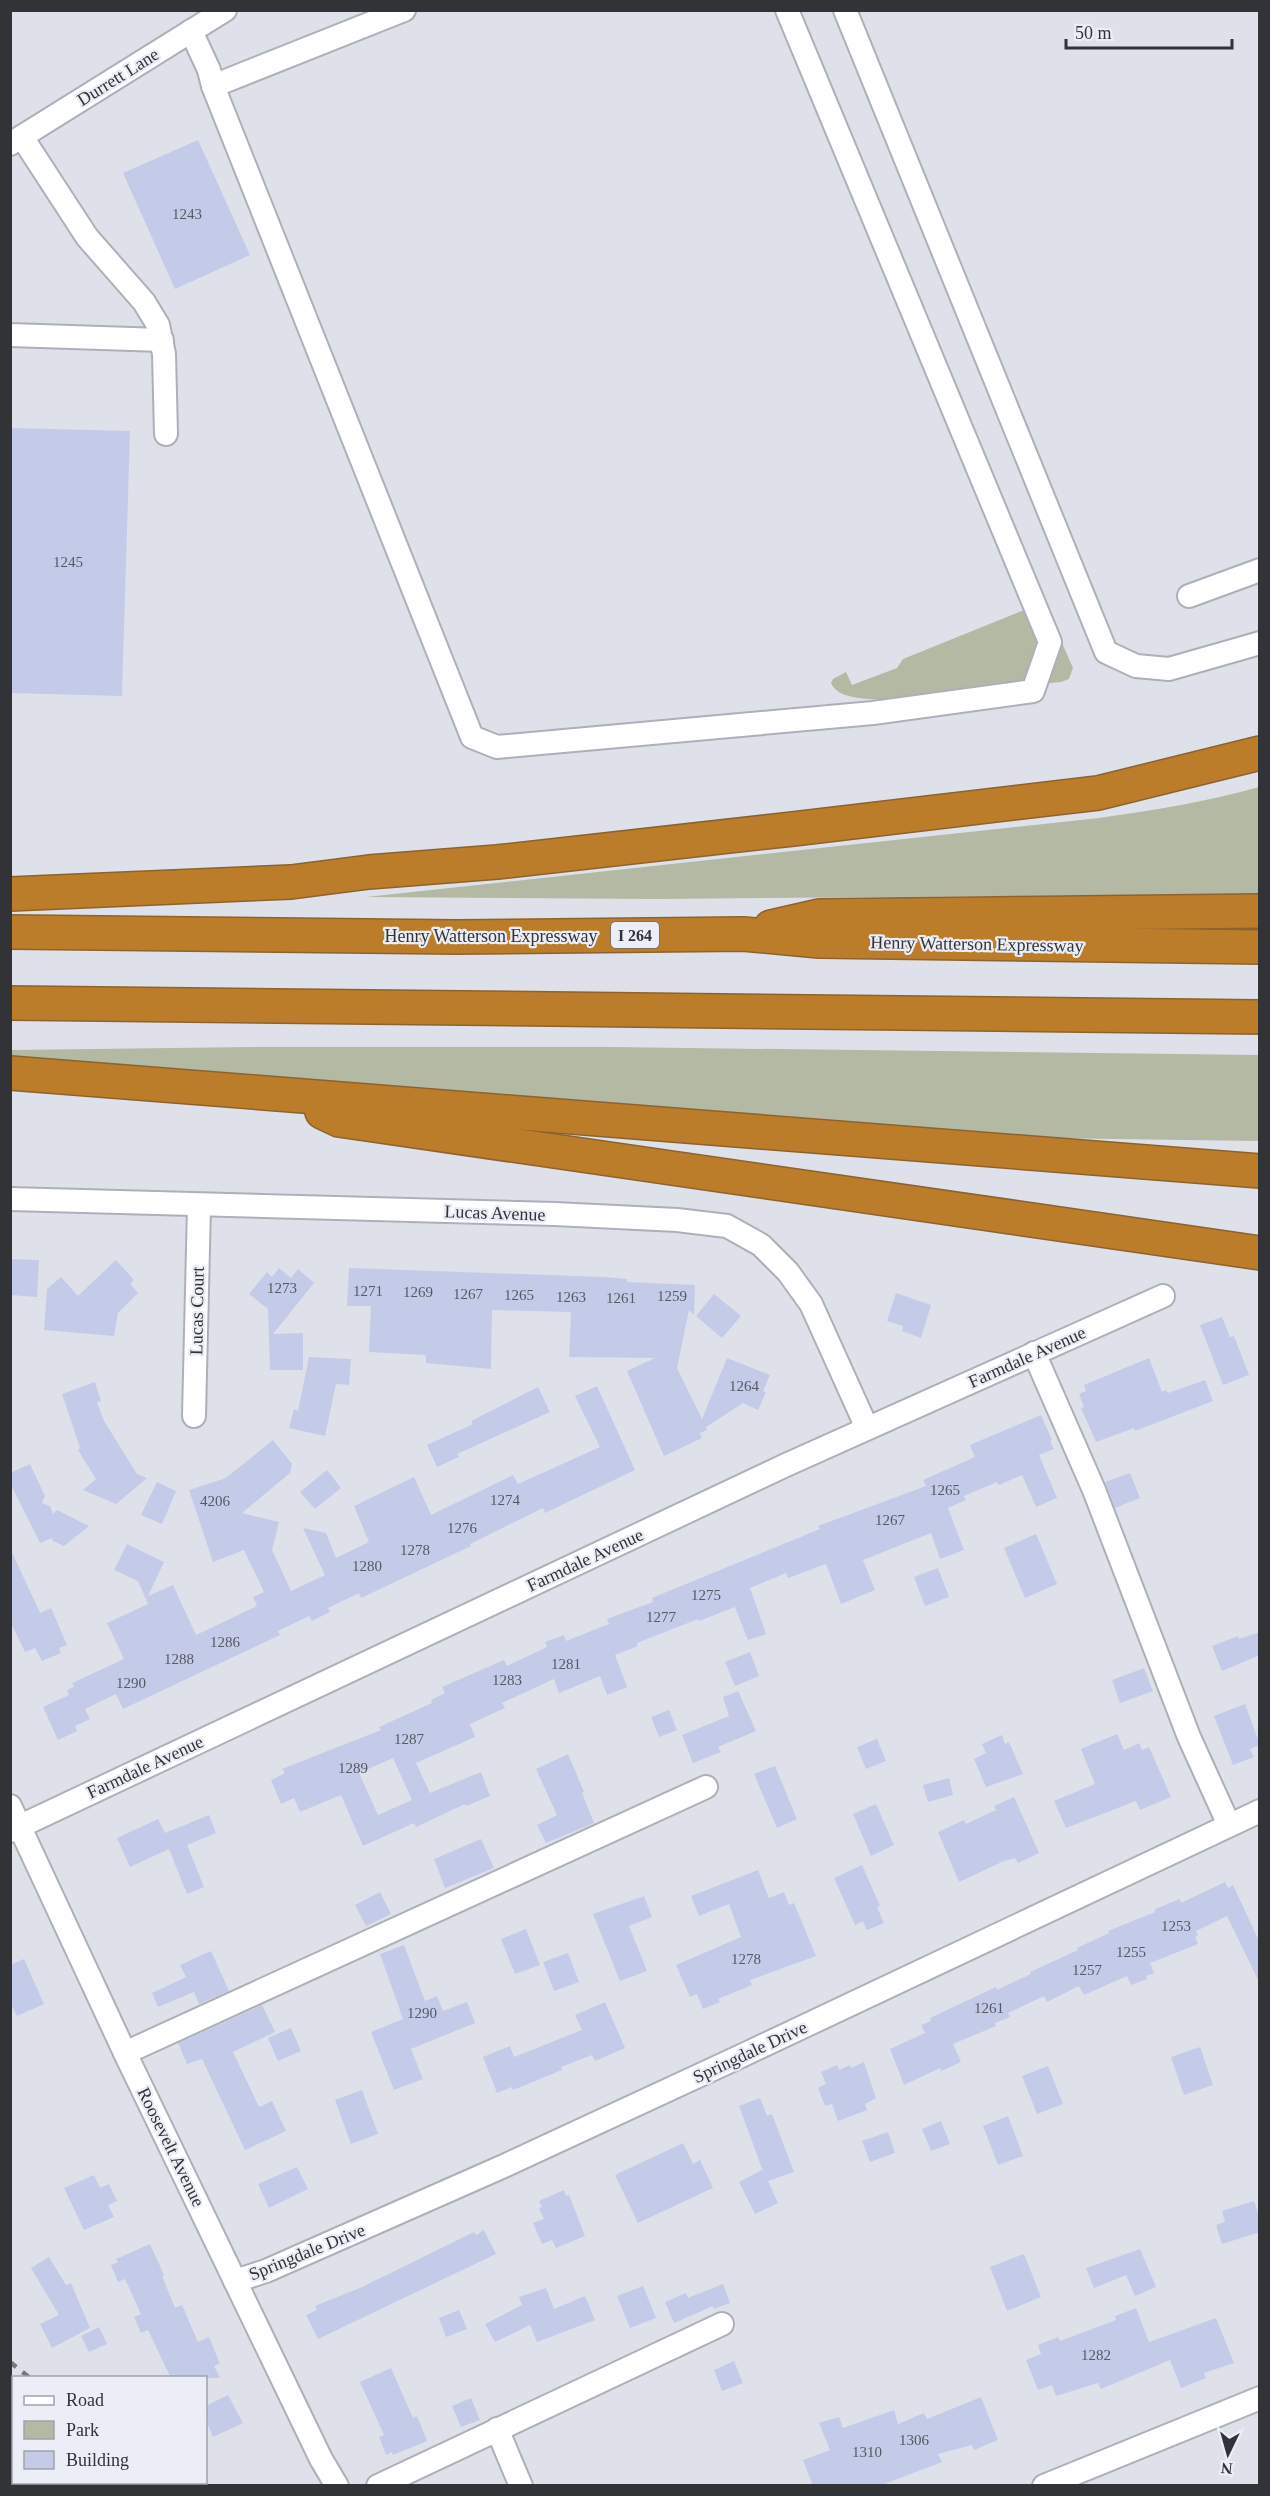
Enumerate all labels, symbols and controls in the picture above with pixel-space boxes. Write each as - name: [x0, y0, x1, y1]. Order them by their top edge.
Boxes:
- scale bar: [1066, 12, 1232, 50]
- text: 50 m: [1075, 23, 1112, 43]
- street label: Durrett Lane: [73, 44, 163, 110]
- house number: 1243: [172, 206, 202, 222]
- house number: 1245: [53, 554, 83, 570]
- road number: I 264: [611, 922, 659, 948]
- street label: Henry Watterson Expressway: [384, 926, 598, 946]
- street label: Henry Watterson Expressway: [870, 932, 1084, 956]
- street label: Lucas Avenue: [444, 1201, 546, 1225]
- street label: Lucas Court: [186, 1267, 208, 1355]
- house number: 1273: [267, 1280, 297, 1296]
- house number: 1271: [353, 1283, 383, 1299]
- house number: 1269: [403, 1284, 433, 1300]
- house number: 1267: [453, 1286, 484, 1302]
- house number: 1265: [504, 1287, 534, 1303]
- house number: 1259: [657, 1288, 687, 1304]
- house number: 1263: [556, 1289, 586, 1305]
- house number: 1261: [606, 1290, 636, 1306]
- street label: Farmdale Avenue: [965, 1322, 1089, 1392]
- house number: 1264: [729, 1378, 760, 1394]
- house number: 1265: [930, 1482, 960, 1498]
- house number: 1274: [490, 1492, 521, 1508]
- house number: 4206: [200, 1493, 231, 1509]
- house number: 1267: [875, 1512, 906, 1528]
- house number: 1276: [447, 1520, 478, 1536]
- street label: Farmdale Avenue: [524, 1524, 646, 1596]
- house number: 1278: [400, 1542, 430, 1558]
- house number: 1280: [352, 1558, 382, 1574]
- house number: 1275: [691, 1587, 721, 1603]
- house number: 1277: [646, 1609, 677, 1625]
- house number: 1286: [210, 1634, 241, 1650]
- house number: 1288: [164, 1651, 194, 1667]
- house number: 1281: [551, 1656, 581, 1672]
- house number: 1283: [492, 1672, 522, 1688]
- house number: 1290: [116, 1675, 146, 1691]
- street label: Farmdale Avenue: [84, 1731, 206, 1803]
- house number: 1287: [394, 1731, 425, 1747]
- house number: 1289: [338, 1760, 368, 1776]
- house number: 1253: [1161, 1918, 1191, 1934]
- house number: 1255: [1116, 1944, 1146, 1960]
- house number: 1278: [731, 1951, 761, 1967]
- house number: 1257: [1072, 1962, 1103, 1978]
- house number: 1261: [974, 2000, 1004, 2016]
- house number: 1290: [407, 2005, 437, 2021]
- street label: Springdale Drive: [690, 2017, 810, 2087]
- street label: Roosevelt Avenue: [133, 2084, 209, 2210]
- street label: Springdale Drive: [246, 2220, 368, 2284]
- house number: 1282: [1081, 2347, 1111, 2363]
- legend: [12, 2376, 207, 2484]
- text: Road: [66, 2390, 104, 2410]
- text: Park: [66, 2420, 99, 2440]
- north arrow: [1198, 2424, 1258, 2484]
- house number: 1306: [899, 2432, 930, 2448]
- house number: 1310: [852, 2444, 882, 2460]
- text: Building: [66, 2450, 129, 2470]
- text: N: [1220, 2459, 1233, 2477]

